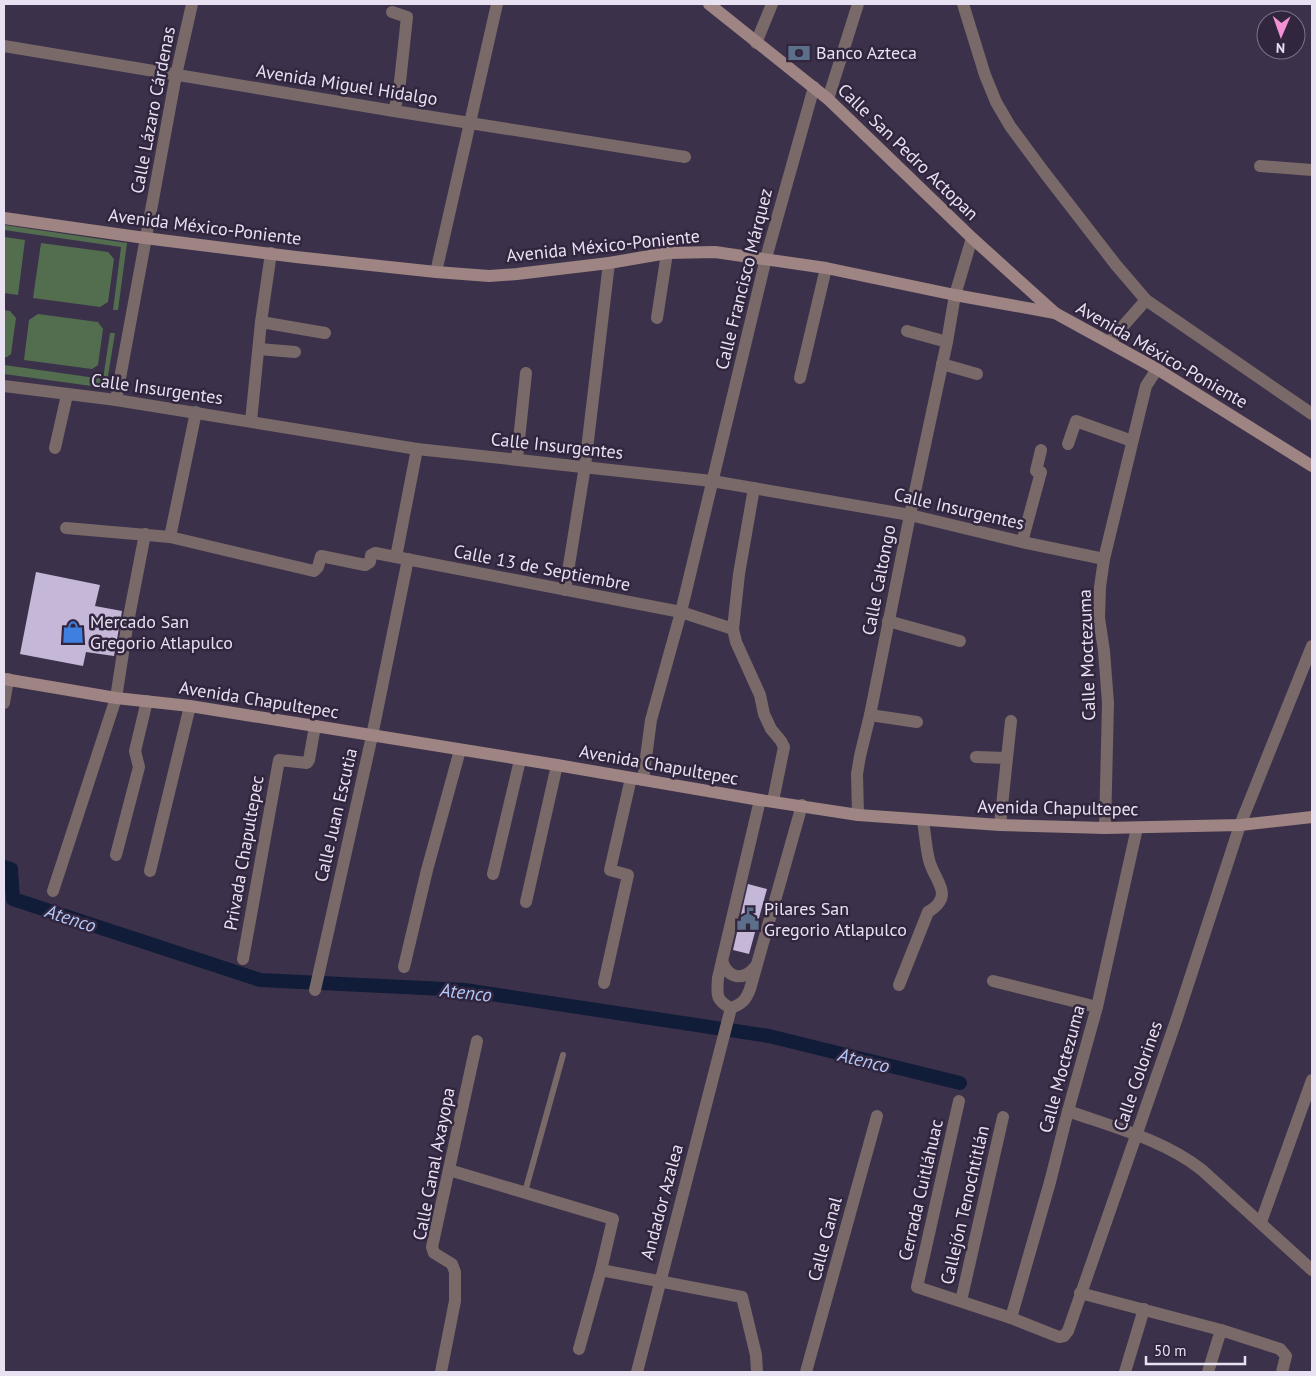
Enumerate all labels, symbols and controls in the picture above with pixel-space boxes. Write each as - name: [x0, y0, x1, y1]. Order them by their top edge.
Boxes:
- north arrow: [1256, 10, 1306, 60]
- street label: Calle Lázaro Cárdenas: [125, 24, 180, 195]
- text: N: [1276, 39, 1285, 57]
- bank icon: Banco Azteca: [786, 40, 812, 66]
- place label: Banco Azteca: [816, 41, 917, 64]
- street label: Avenida Miguel Hidalgo: [255, 59, 439, 110]
- street label: Calle San Pedro Actopan: [833, 78, 984, 225]
- street label: Calle Francisco Márquez: [710, 186, 777, 372]
- street label: Avenida México-Poniente: [107, 203, 303, 250]
- street label: Avenida México-Poniente: [505, 224, 701, 267]
- street label: Avenida México-Poniente: [1072, 296, 1252, 413]
- street label: Calle Insurgentes: [90, 368, 225, 409]
- street label: Calle Insurgentes: [490, 427, 624, 464]
- street label: Calle Insurgentes: [892, 482, 1027, 535]
- street label: Calle Caltongo: [857, 523, 901, 637]
- street label: Calle 13 de Septiembre: [452, 539, 632, 596]
- street label: Calle Moctezuma: [1073, 589, 1100, 721]
- place label: Mercado San Gregorio Atlapulco: [90, 610, 233, 654]
- shop icon: Mercado San Gregorio Atlapulco: [60, 619, 86, 645]
- street label: Avenida Chapultepec: [178, 676, 340, 723]
- street label: Avenida Chapultepec: [578, 739, 740, 790]
- street label: Calle Juan Escutia: [309, 746, 362, 884]
- street label: Privada Chapultepec: [219, 774, 268, 932]
- street label: Avenida Chapultepec: [977, 795, 1139, 820]
- place label: Pilares San Gregorio Atlapulco: [764, 897, 907, 941]
- water label: Atenco: [42, 898, 99, 937]
- public building icon: Pilares San Gregorio Atlapulco: [735, 906, 761, 932]
- water label: Atenco: [438, 977, 493, 1007]
- street label: Calle Moctezuma: [1033, 1002, 1090, 1135]
- street label: Calle Colorines: [1108, 1018, 1167, 1134]
- water label: Atenco: [835, 1042, 892, 1078]
- street label: Calle Canal Axayopa: [407, 1086, 460, 1242]
- street label: Cerrada Cuitláhuac: [893, 1117, 948, 1263]
- street label: Callejón Tenochtitlán: [935, 1123, 994, 1287]
- street label: Andador Azalea: [635, 1141, 688, 1262]
- street label: Calle Canal: [802, 1194, 847, 1284]
- scale bar: [1146, 1334, 1245, 1366]
- text: 50 m: [1154, 1341, 1187, 1360]

